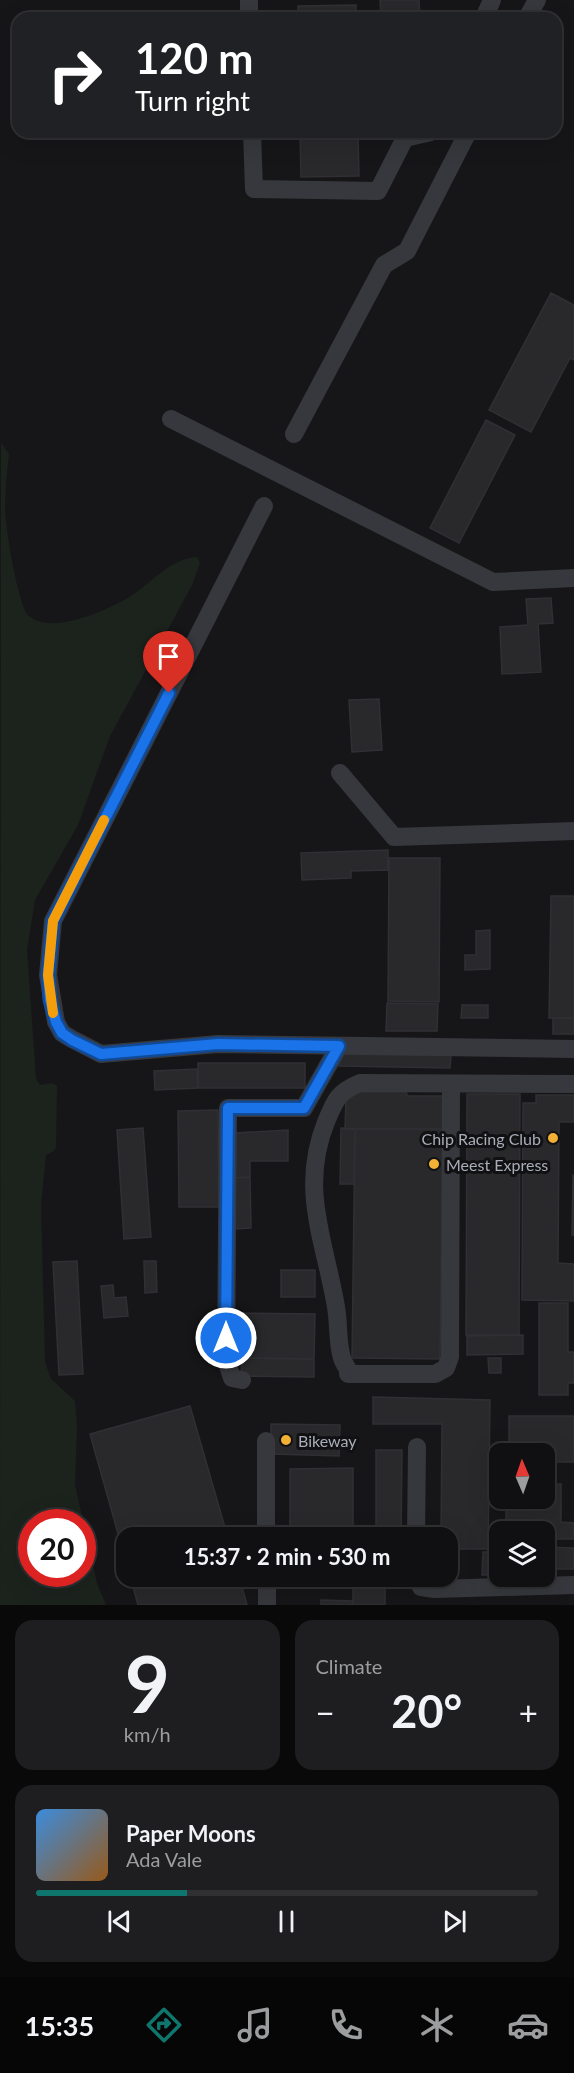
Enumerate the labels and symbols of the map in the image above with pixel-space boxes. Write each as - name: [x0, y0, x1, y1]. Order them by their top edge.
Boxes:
- pin: [143, 631, 194, 693]
- place label: Chip Racing Club: [421, 1129, 541, 1148]
- marker: Chip Racing Club: [546, 1131, 560, 1145]
- place label: Meest Express: [446, 1155, 548, 1174]
- marker: Meest Express: [427, 1157, 441, 1171]
- position arrow: [194, 1306, 258, 1370]
- place label: Bikeway: [298, 1431, 357, 1450]
- marker: Bikeway: [279, 1433, 293, 1447]
- north arrow: [489, 1443, 555, 1509]
- speed limit sign: 20: [18, 1509, 96, 1587]

